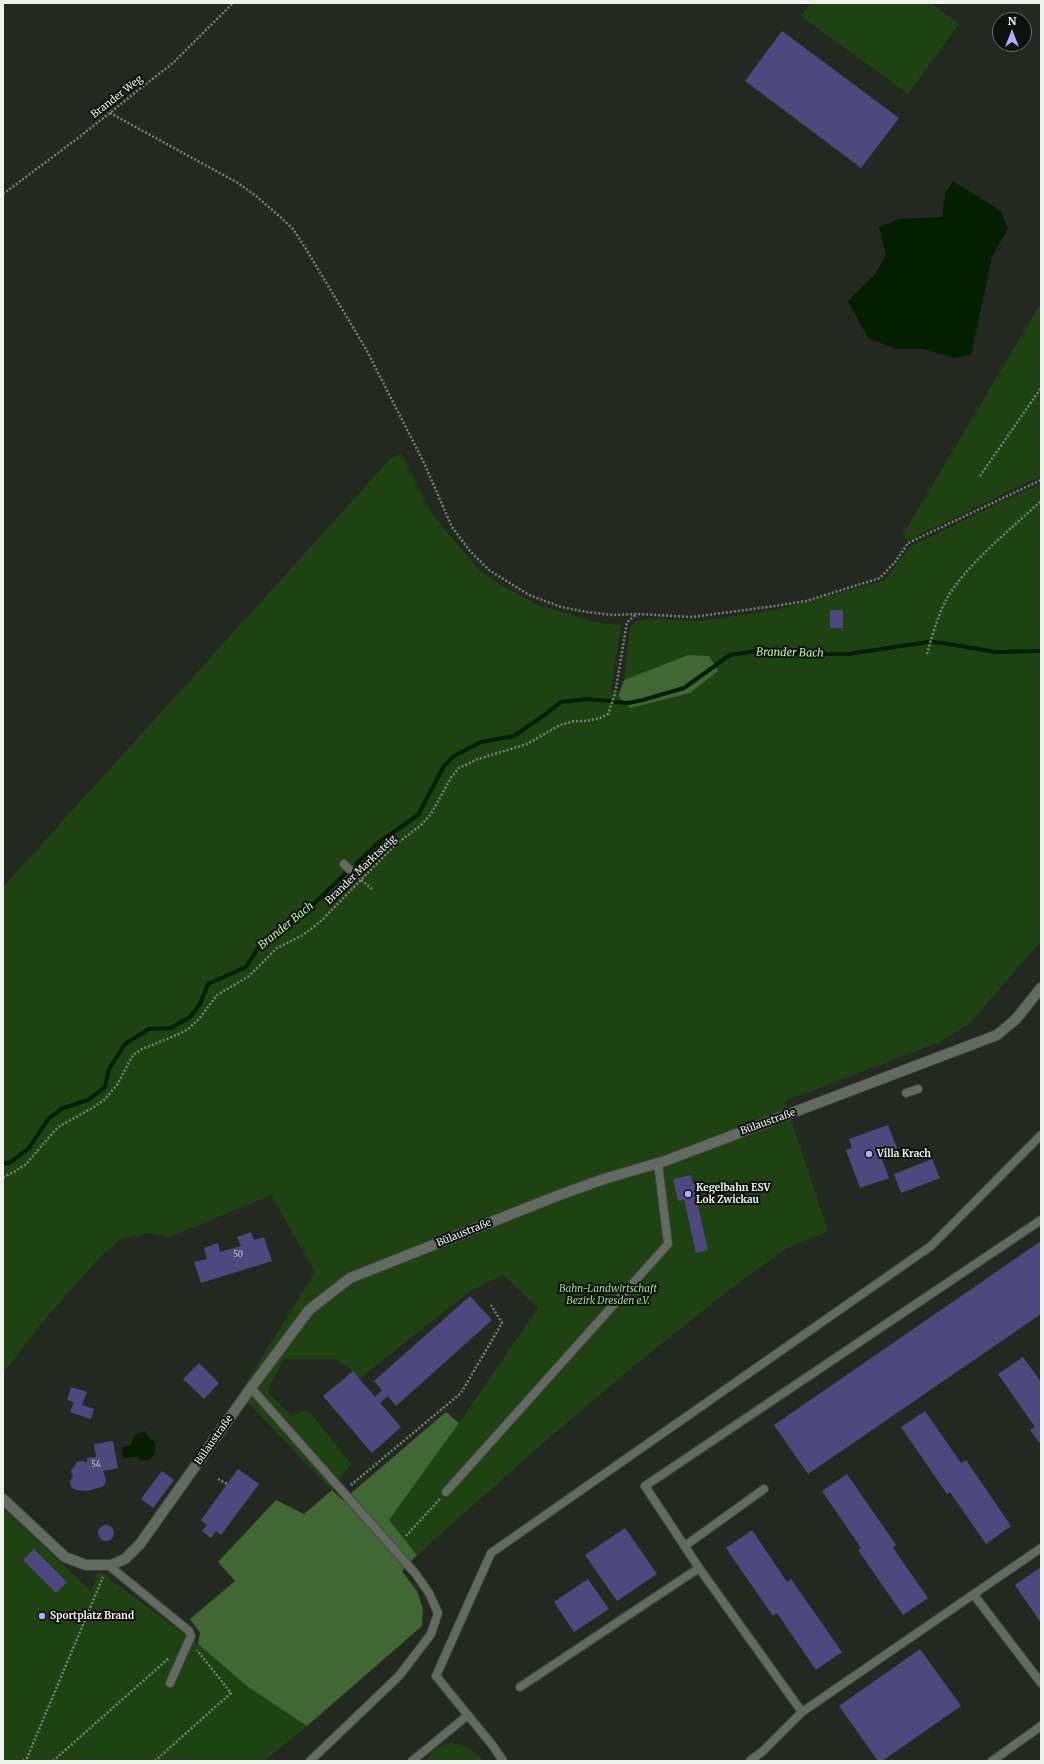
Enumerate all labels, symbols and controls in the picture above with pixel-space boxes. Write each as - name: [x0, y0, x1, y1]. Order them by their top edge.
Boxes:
- north arrow: [992, 12, 1032, 52]
- text: N: [1008, 14, 1016, 28]
- street label: Brander Weg: [89, 73, 145, 121]
- water label: Brander Bach: [756, 646, 824, 660]
- street label: Brander Marktsteig: [323, 833, 399, 907]
- water label: Brander Bach: [256, 900, 316, 952]
- street label: Bülaustraße: [739, 1106, 797, 1138]
- place label: Villa Krach: [877, 1148, 931, 1160]
- marker: Villa Krach: [864, 1149, 874, 1159]
- place label: Kegelbahn ESV Lok Zwickau: [696, 1182, 770, 1206]
- marker: Kegelbahn ESV Lok Zwickau: [683, 1189, 693, 1199]
- street label: Bülaustraße: [435, 1217, 493, 1249]
- house number: 50: [233, 1250, 243, 1260]
- park label: Bahn-Landwirtschaft Bezirk Dresden e.V.: [559, 1283, 657, 1306]
- street label: Bülaustraße: [192, 1413, 236, 1467]
- house number: 54: [91, 1460, 101, 1470]
- place label: Sportplatz Brand: [50, 1610, 134, 1622]
- marker: Sportplatz Brand: [37, 1611, 47, 1621]

